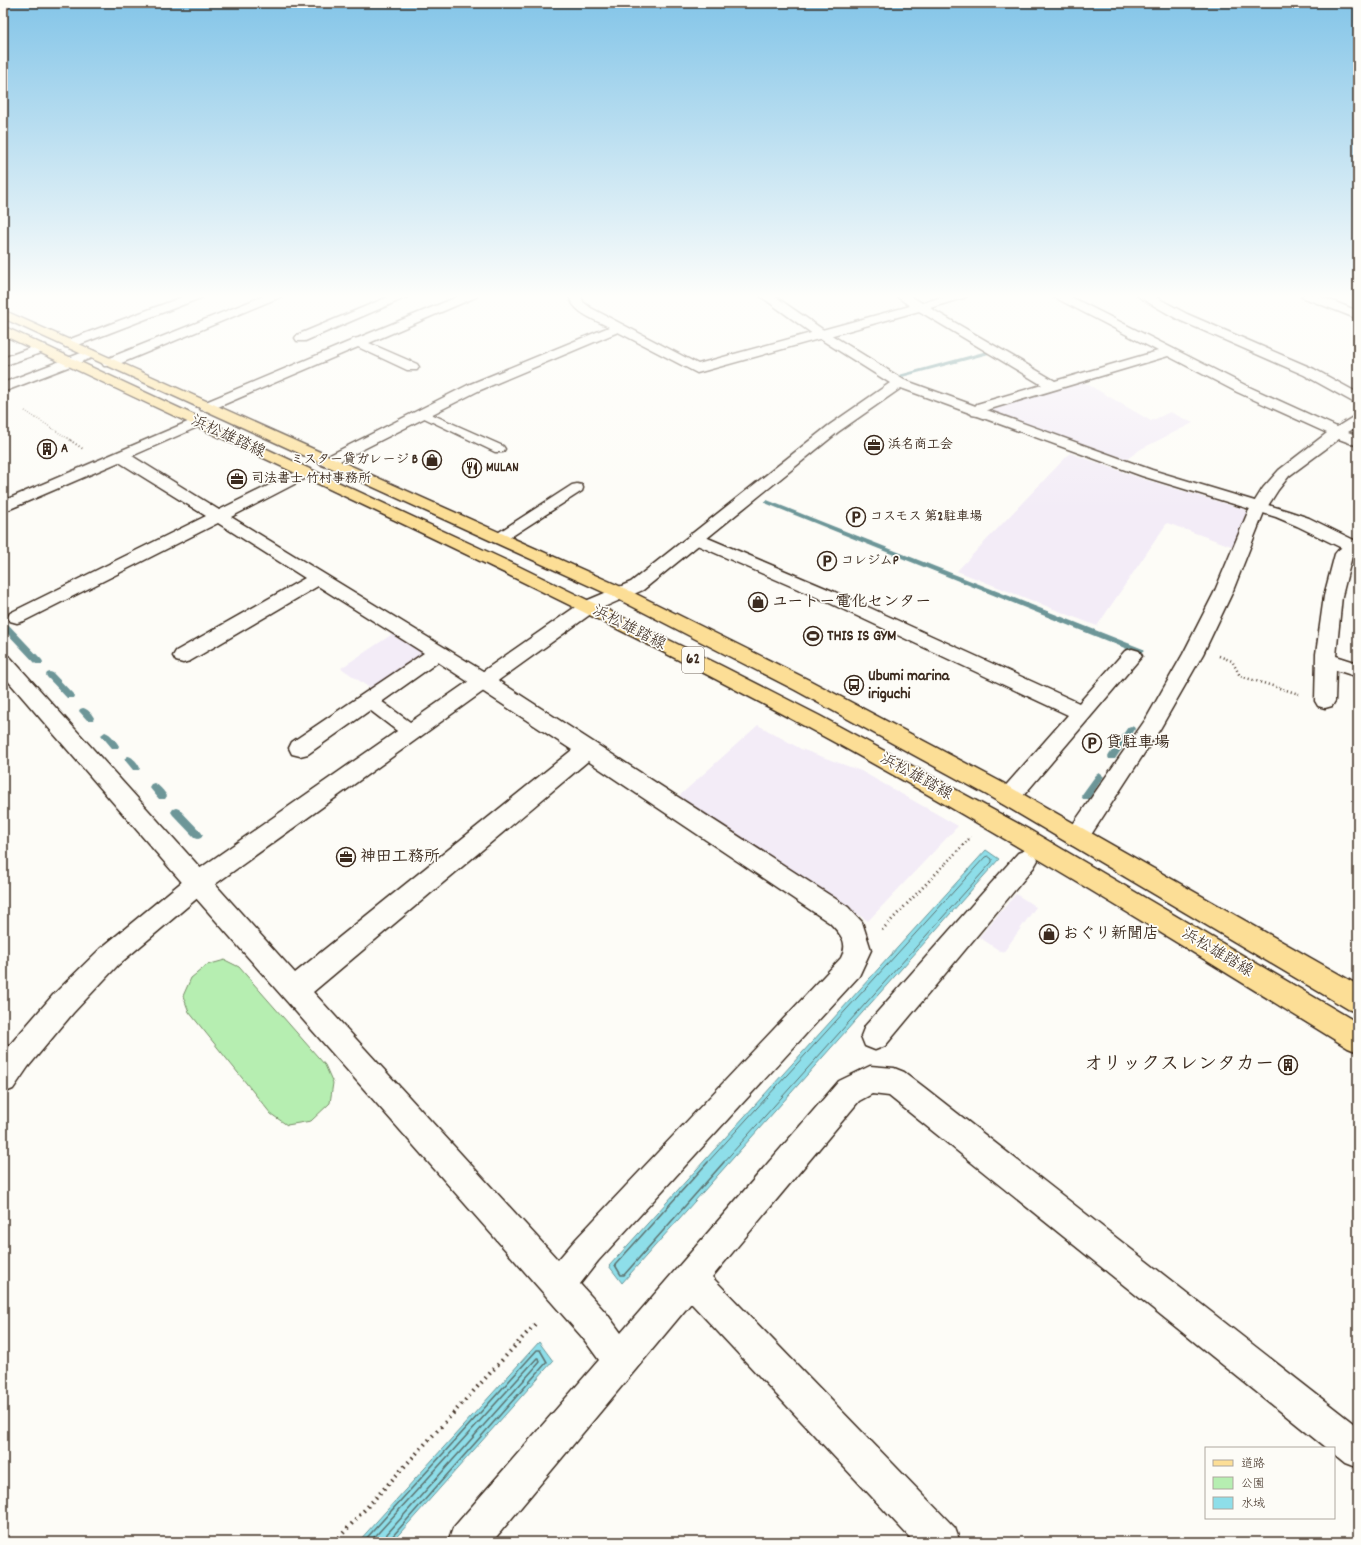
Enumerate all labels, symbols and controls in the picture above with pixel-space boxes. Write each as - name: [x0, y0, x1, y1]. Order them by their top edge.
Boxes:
- street label: 浜松雄踏線: [187, 410, 269, 464]
- office icon: 浜名商工会: [863, 434, 885, 456]
- place label: 浜名商工会: [888, 436, 953, 455]
- building icon: A: [36, 438, 58, 460]
- place label: A: [61, 440, 68, 459]
- shop icon: ミスター貸ガレージ B: [421, 449, 443, 471]
- place label: ミスター貸ガレージ B: [291, 451, 418, 470]
- restaurant icon: MULAN: [461, 457, 483, 479]
- place label: MULAN: [486, 459, 519, 478]
- office icon: 司法書士 竹村事務所: [226, 468, 248, 490]
- place label: 司法書士 竹村事務所: [251, 470, 371, 489]
- parking icon: コスモス 第2駐車場: [845, 506, 867, 528]
- place label: コスモス 第2駐車場: [870, 508, 982, 527]
- parking icon: コレジムP: [816, 550, 838, 572]
- place label: コレジムP: [841, 552, 899, 571]
- shop icon: ユートー電化センター: [747, 591, 769, 613]
- place label: ユートー電化センター: [772, 591, 931, 614]
- street label: 浜松雄踏線: [588, 600, 670, 656]
- sports icon: THIS IS GYM: [802, 625, 824, 647]
- place label: THIS IS GYM: [827, 625, 896, 648]
- road number: 62: [682, 647, 704, 673]
- place label: Ubumi marina iriguchi: [868, 665, 951, 706]
- bus stop icon: Ubumi marina iriguchi: [843, 674, 865, 696]
- parking icon: 貸駐車場: [1081, 732, 1103, 754]
- place label: 貸駐車場: [1106, 732, 1170, 755]
- street label: 浜松雄踏線: [875, 748, 957, 806]
- office icon: 神田工務所: [335, 846, 357, 868]
- place label: 神田工務所: [360, 846, 440, 869]
- shop icon: おぐり新聞店: [1038, 923, 1060, 945]
- place label: おぐり新聞店: [1063, 923, 1159, 946]
- street label: 浜松雄踏線: [1177, 923, 1257, 983]
- place label: オリックスレンタカー: [1084, 1052, 1274, 1079]
- building icon: オリックスレンタカー: [1277, 1054, 1299, 1076]
- legend: [1205, 1447, 1335, 1519]
- text: 道路: [1241, 1456, 1265, 1473]
- text: 公園: [1241, 1476, 1265, 1493]
- text: 水域: [1241, 1496, 1265, 1513]

